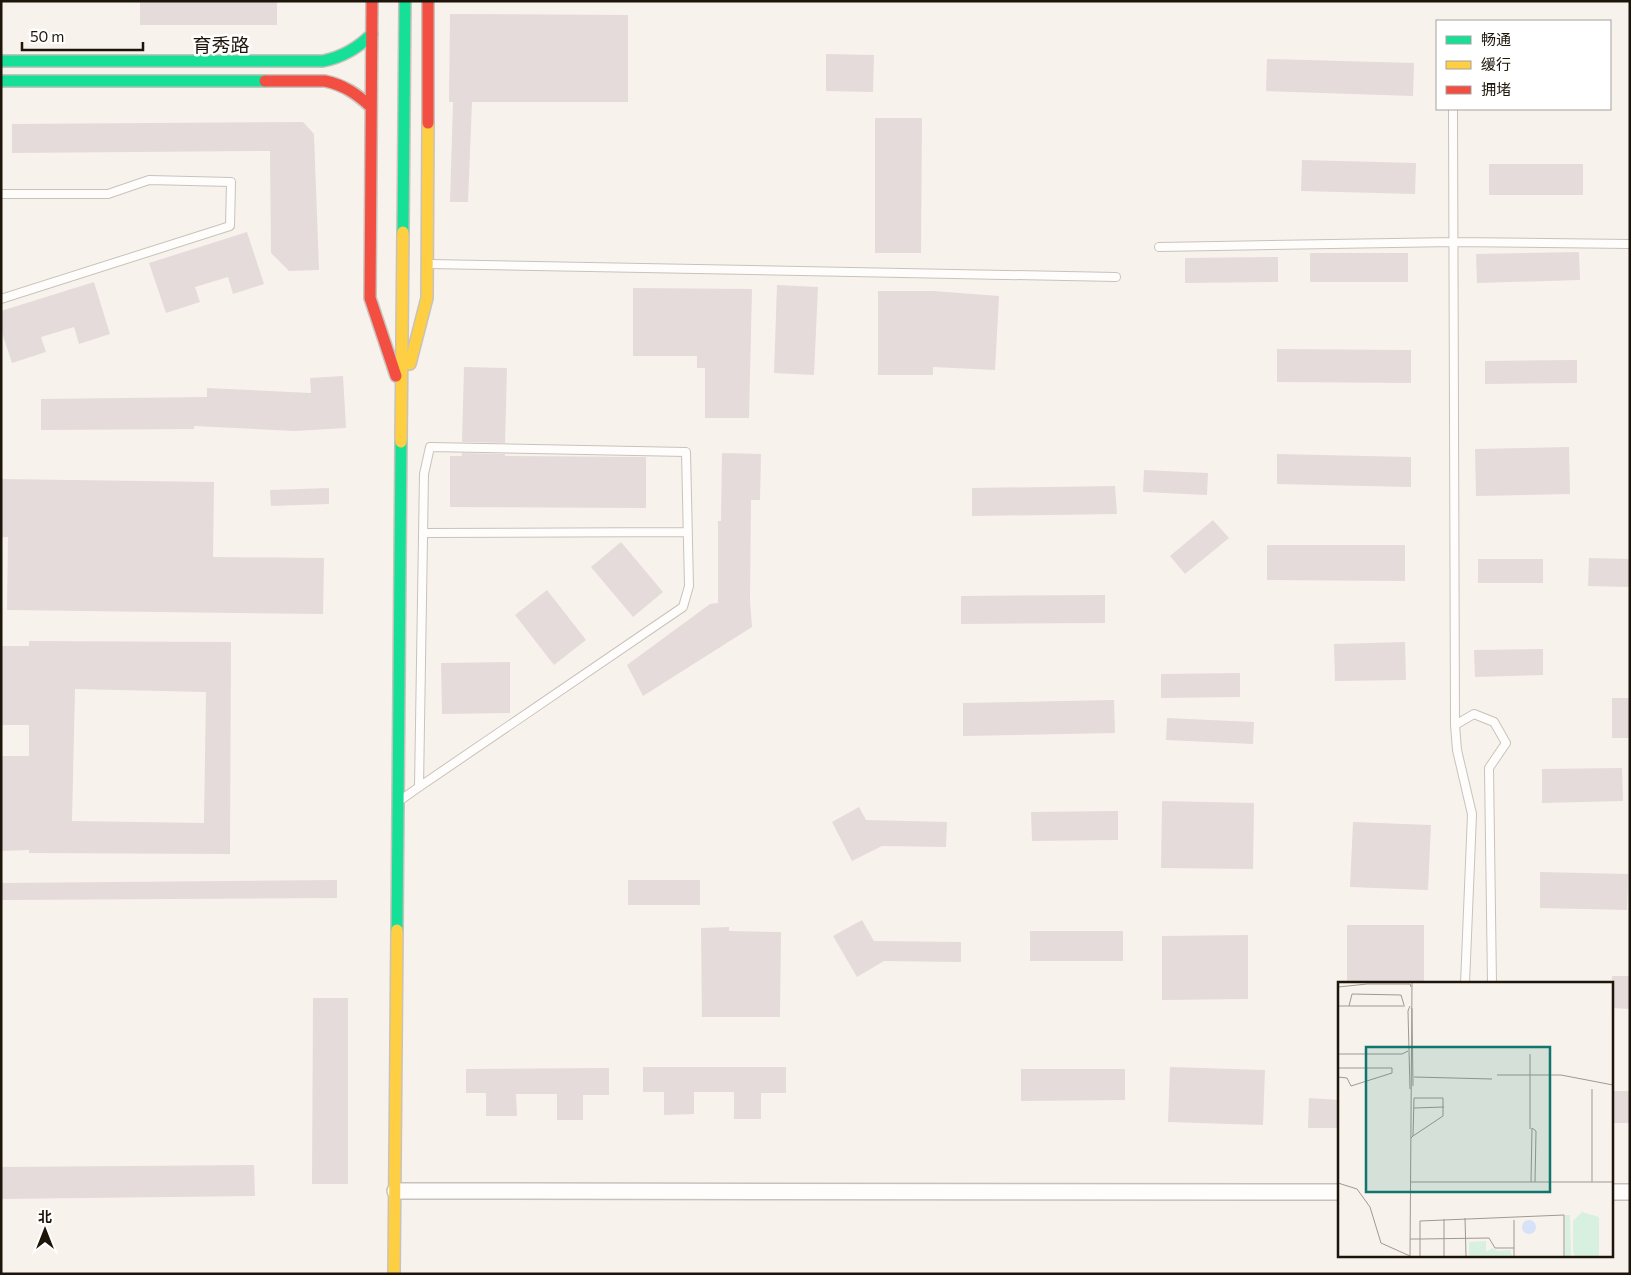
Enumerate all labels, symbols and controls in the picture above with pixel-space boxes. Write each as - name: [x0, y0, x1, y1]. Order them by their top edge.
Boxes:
- scale bar: [22, 20, 144, 52]
- legend: [1436, 20, 1611, 110]
- text: 50 m: [30, 27, 64, 45]
- text: 畅通: [1481, 30, 1511, 48]
- street label: 育秀路: [192, 33, 250, 56]
- text: 缓行: [1481, 55, 1511, 73]
- text: 拥堵: [1481, 80, 1511, 98]
- inset map: [1338, 982, 1614, 1258]
- north arrow: [20, 1205, 70, 1255]
- text: 北: [38, 1208, 52, 1225]

